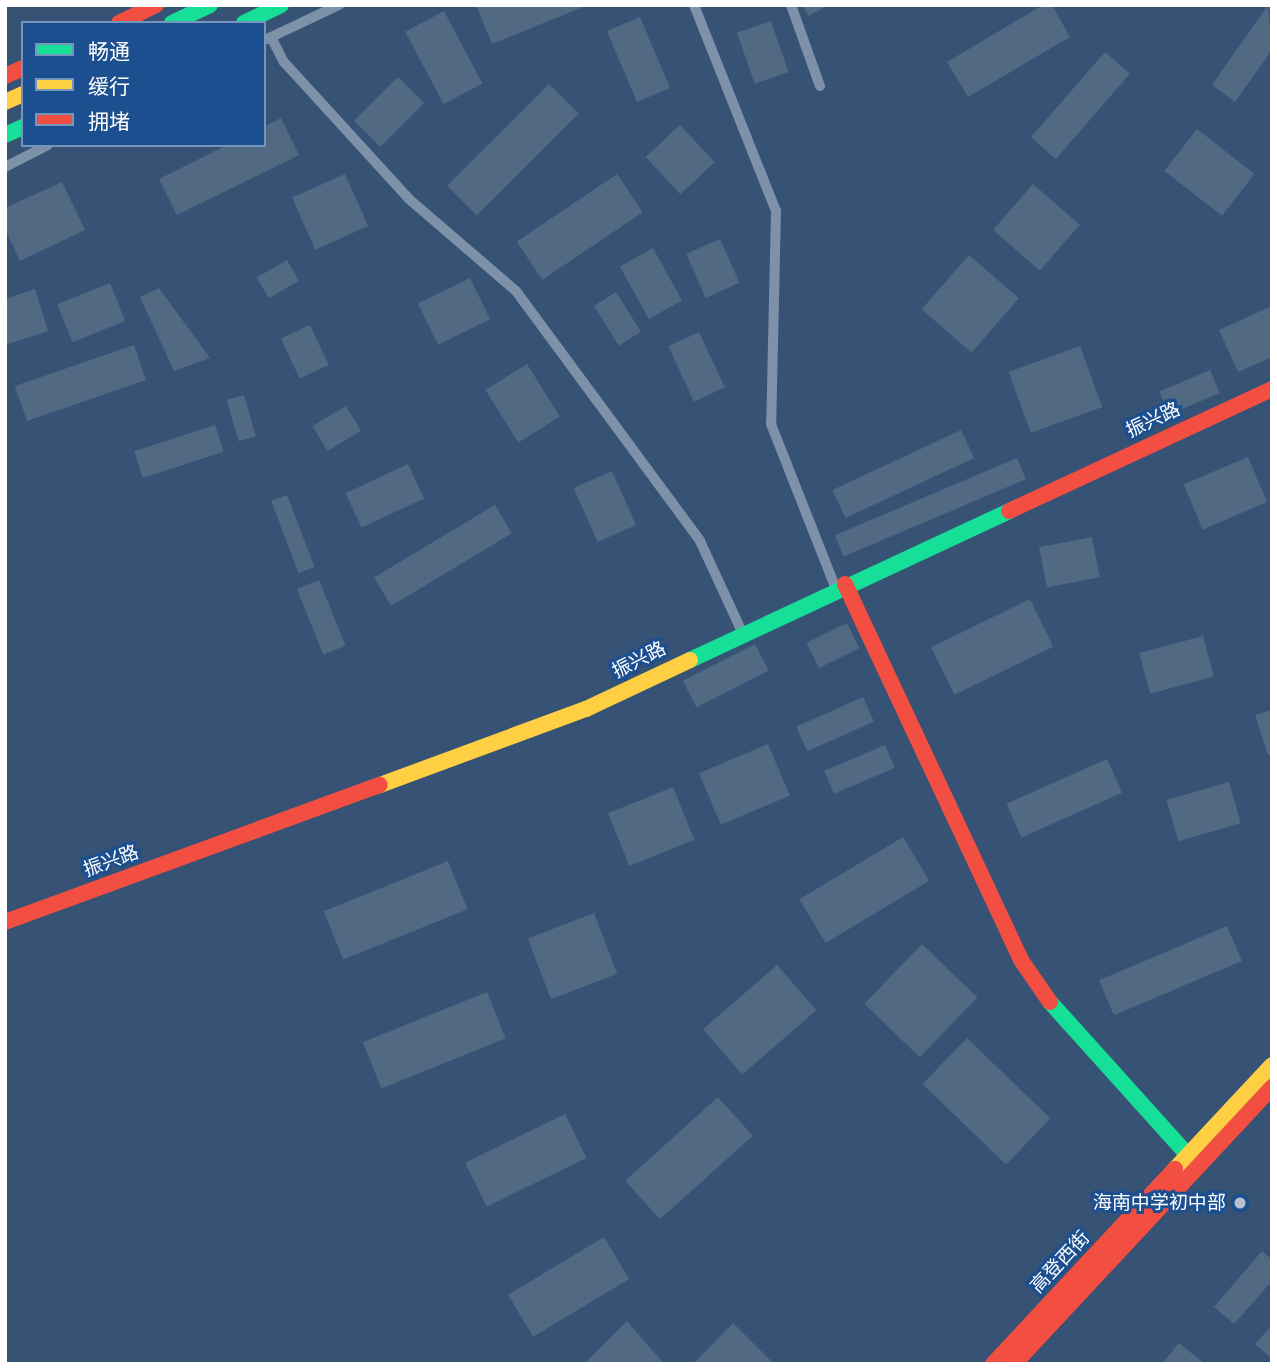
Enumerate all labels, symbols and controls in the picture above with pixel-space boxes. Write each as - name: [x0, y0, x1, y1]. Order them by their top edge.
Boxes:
- legend: [21, 21, 266, 147]
- text: 畅通: [88, 38, 130, 64]
- text: 缓行: [88, 73, 130, 99]
- text: 拥堵: [88, 108, 130, 134]
- street label: 振兴路: [1122, 398, 1184, 442]
- street label: 振兴路: [608, 637, 670, 683]
- street label: 振兴路: [80, 841, 142, 881]
- place label: 海南中学初中部: [1093, 1192, 1226, 1214]
- marker: 海南中学初中部: [1232, 1195, 1248, 1211]
- street label: 高登西街: [1026, 1226, 1094, 1298]

